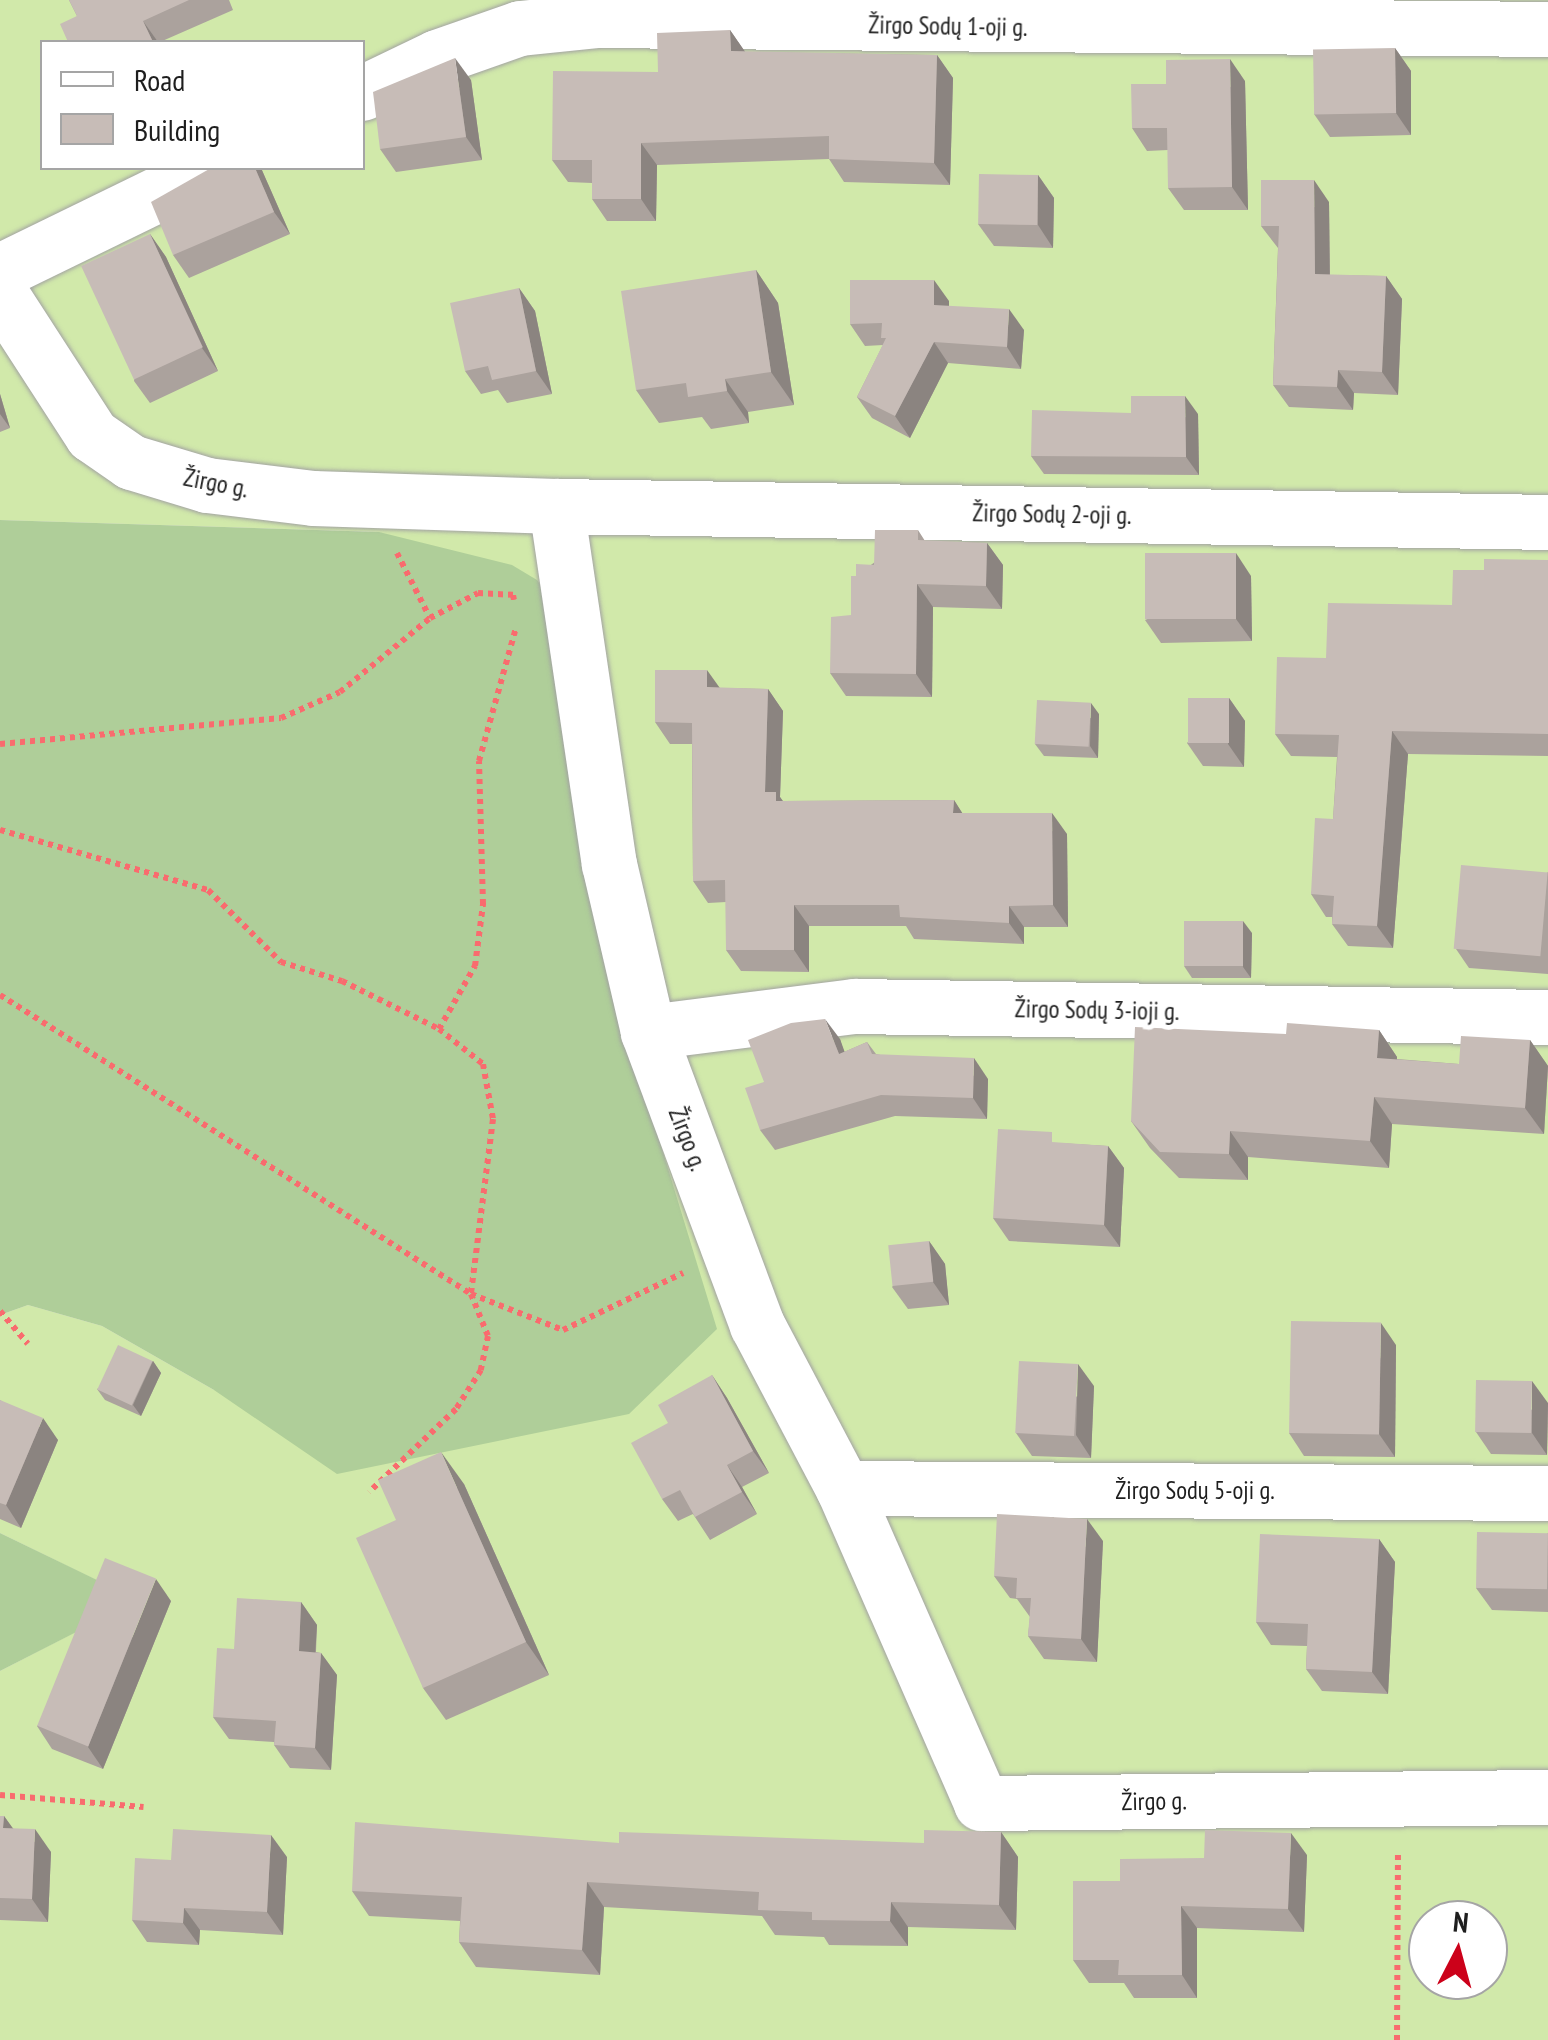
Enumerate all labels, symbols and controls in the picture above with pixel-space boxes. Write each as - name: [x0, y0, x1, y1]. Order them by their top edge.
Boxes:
- street label: Žirgo Sodų 1-oji g.: [868, 10, 1028, 42]
- legend: [40, 40, 365, 170]
- text: Road: [134, 60, 185, 99]
- text: Building: [134, 110, 220, 149]
- street label: Žirgo g.: [181, 462, 251, 504]
- street label: Žirgo Sodų 2-oji g.: [972, 498, 1132, 530]
- street label: Žirgo Sodų 3-ioji g.: [1014, 994, 1180, 1026]
- street label: Žirgo g.: [662, 1103, 714, 1175]
- street label: Žirgo Sodų 5-oji g.: [1115, 1475, 1275, 1505]
- street label: Žirgo g.: [1121, 1785, 1187, 1817]
- north arrow: [1408, 1900, 1508, 2000]
- text: N: [1452, 1902, 1470, 1941]

